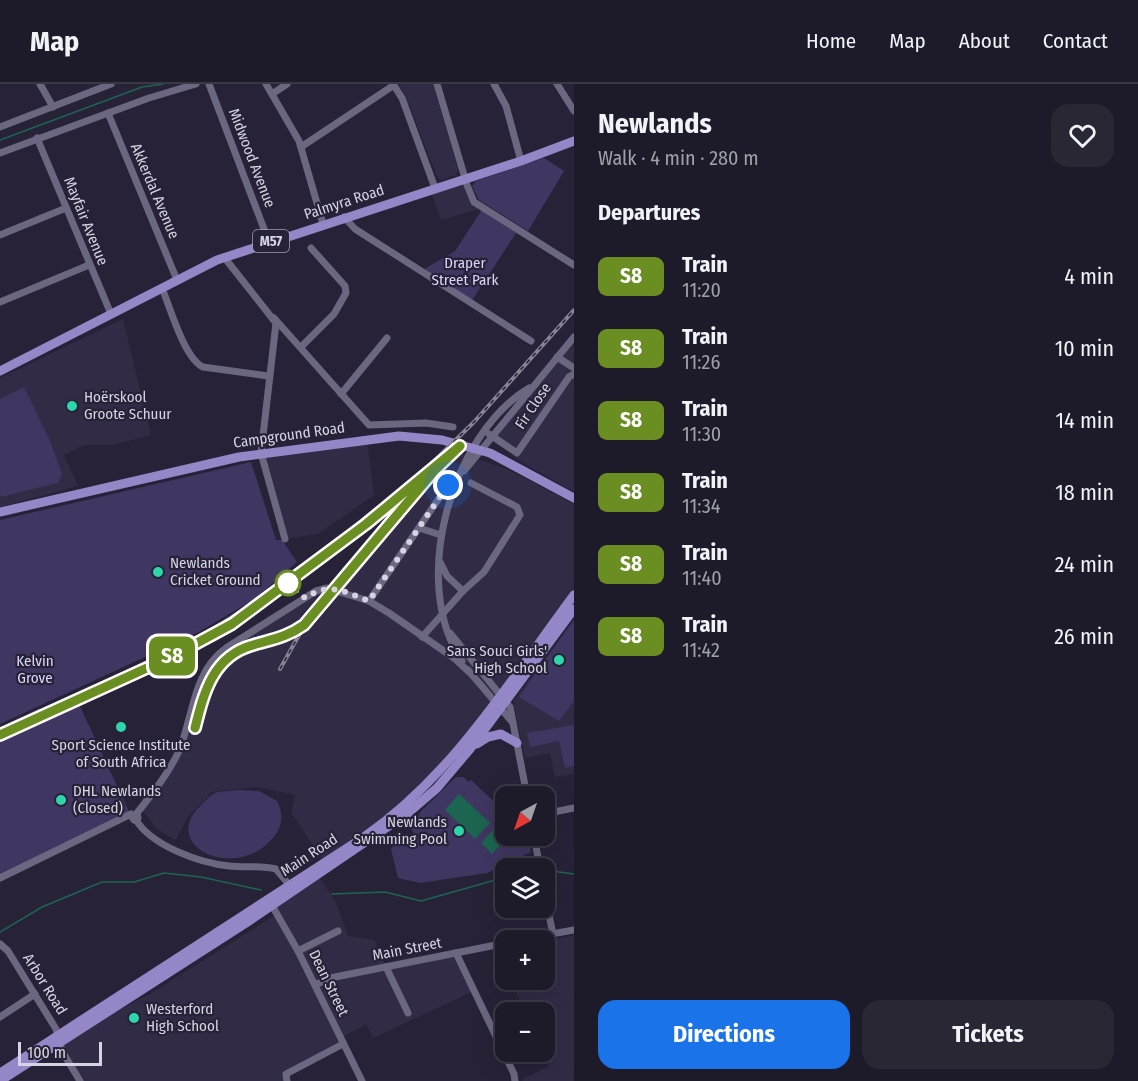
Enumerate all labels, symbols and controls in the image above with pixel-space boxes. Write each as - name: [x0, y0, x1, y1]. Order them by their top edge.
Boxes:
- text: Map: [30, 25, 79, 58]
- text: Home: [806, 28, 856, 54]
- text: Map: [889, 28, 926, 54]
- text: About: [959, 28, 1010, 54]
- text: Contact: [1043, 28, 1108, 54]
- button: heart: [1051, 104, 1114, 167]
- street label: Midwood Avenue: [225, 106, 279, 210]
- text: Newlands: [598, 107, 712, 140]
- street label: Akkerdal Avenue: [127, 141, 183, 241]
- text: Walk · 4 min · 280 m: [598, 146, 759, 170]
- street label: Mayfair Avenue: [60, 174, 112, 268]
- street label: Palmyra Road: [302, 181, 386, 223]
- text: Departures: [598, 199, 700, 226]
- road number: M57: [253, 230, 289, 252]
- text: Train: [682, 251, 728, 278]
- park label: Draper Street Park: [431, 254, 499, 289]
- text: S8: [620, 263, 642, 289]
- text: 4 min: [1064, 263, 1114, 290]
- text: 11:20: [682, 278, 721, 302]
- text: Train: [682, 323, 728, 350]
- text: S8: [620, 335, 642, 361]
- text: 10 min: [1055, 335, 1114, 362]
- text: 11:26: [682, 350, 720, 374]
- street label: Fir Close: [511, 380, 555, 432]
- place label: Hoërskool Groote Schuur: [84, 388, 172, 423]
- text: Train: [682, 395, 728, 422]
- marker: Hoërskool Groote Schuur: [65, 399, 79, 413]
- text: S8: [620, 407, 642, 433]
- text: 14 min: [1056, 407, 1114, 434]
- street label: Campground Road: [232, 418, 346, 452]
- text: 11:30: [682, 422, 721, 446]
- text: Train: [682, 467, 728, 494]
- your location: [433, 470, 463, 500]
- text: S8: [620, 479, 642, 505]
- text: 18 min: [1055, 479, 1114, 506]
- text: 11:34: [682, 494, 720, 518]
- text: Train: [682, 539, 728, 566]
- text: S8: [620, 551, 642, 577]
- text: 24 min: [1055, 551, 1114, 578]
- place label: Newlands Cricket Ground: [170, 554, 261, 589]
- marker: Newlands Cricket Ground: [151, 565, 165, 579]
- text: 11:40: [682, 566, 722, 590]
- unlabelled marker: [275, 570, 301, 596]
- text: Train: [682, 611, 728, 638]
- text: S8: [620, 623, 642, 649]
- text: 26 min: [1054, 623, 1114, 650]
- line badge: S8: [145, 636, 199, 676]
- text: 11:42: [682, 638, 720, 662]
- place label: Sans Souci Girls' High School: [447, 642, 547, 677]
- text: S8: [161, 643, 183, 669]
- park label: Kelvin Grove: [16, 652, 54, 687]
- marker: Sans Souci Girls' High School: [552, 653, 566, 667]
- marker: Sport Science Institute of South Africa: [114, 720, 128, 734]
- place label: Sport Science Institute of South Africa: [52, 736, 190, 771]
- place label: DHL Newlands (Closed): [73, 782, 161, 817]
- north arrow: [495, 786, 555, 846]
- map controls: [495, 786, 555, 1062]
- marker: DHL Newlands (Closed): [54, 793, 68, 807]
- place label: Newlands Swimming Pool: [353, 813, 447, 848]
- marker: Newlands Swimming Pool: [452, 824, 466, 838]
- street label: Main Road: [277, 830, 341, 880]
- button: layers: [495, 858, 555, 918]
- button: +: [495, 930, 555, 990]
- street label: Main Street: [371, 933, 443, 965]
- street label: Dean Street: [305, 947, 353, 1019]
- street label: Arbor Road: [19, 950, 71, 1018]
- place label: Westerford High School: [146, 1000, 219, 1035]
- button: Directions: [598, 1000, 850, 1069]
- button: Tickets: [862, 1000, 1114, 1069]
- button: −: [495, 1002, 555, 1062]
- marker: Westerford High School: [127, 1011, 141, 1025]
- scale bar: [18, 1039, 102, 1066]
- text: 100 m: [27, 1043, 66, 1062]

